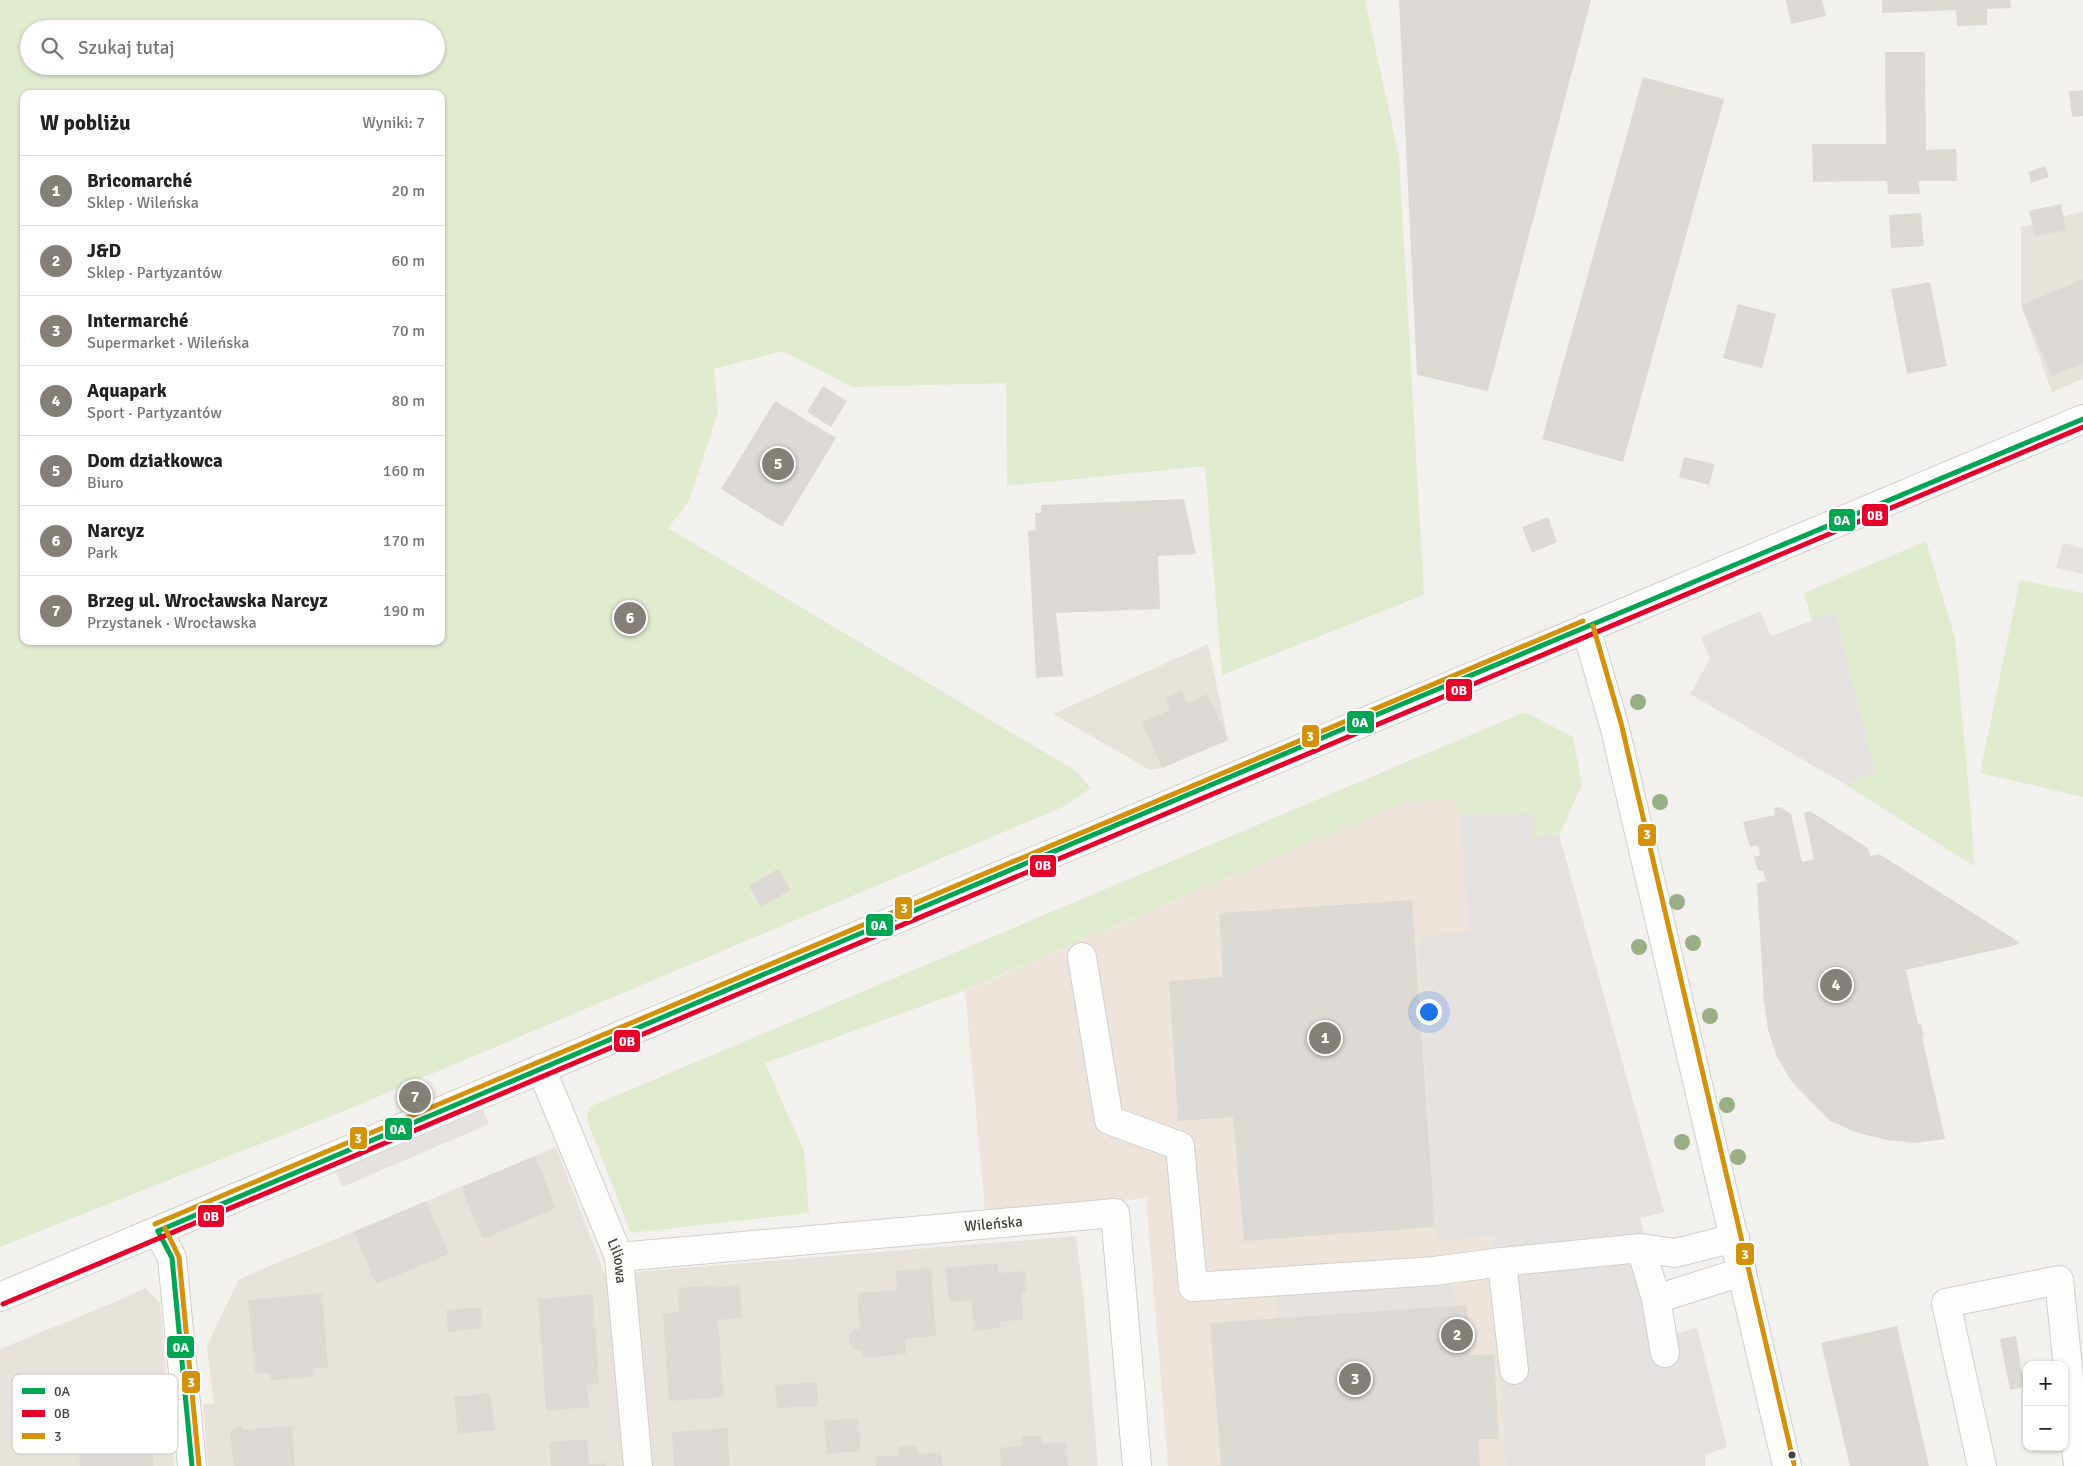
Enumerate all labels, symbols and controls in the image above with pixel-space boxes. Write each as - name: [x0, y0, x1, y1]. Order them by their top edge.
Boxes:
- search box: [20, 20, 445, 75]
- icon: search: [38, 34, 66, 62]
- text: Szukaj tutaj: [78, 36, 175, 60]
- text: W pobliżu: [40, 110, 131, 136]
- text: Wyniki: 7: [362, 113, 425, 133]
- text: Bricomarché: [87, 169, 192, 193]
- text: 1: [52, 181, 60, 201]
- text: 20 m: [391, 181, 425, 201]
- text: Sklep · Wileńska: [87, 193, 199, 213]
- text: J&D: [87, 239, 121, 263]
- text: 2: [52, 251, 60, 271]
- text: 60 m: [391, 251, 425, 271]
- text: Sklep · Partyzantów: [87, 263, 222, 283]
- text: Intermarché: [87, 309, 188, 333]
- text: 3: [52, 321, 60, 341]
- text: 70 m: [391, 321, 425, 341]
- text: Supermarket · Wileńska: [87, 333, 249, 353]
- text: Aquapark: [87, 379, 167, 403]
- text: 4: [52, 391, 60, 411]
- text: 80 m: [391, 391, 425, 411]
- text: Sport · Partyzantów: [87, 403, 222, 423]
- pin: 5: [762, 445, 794, 483]
- text: Dom działkowca: [87, 449, 223, 473]
- text: 5: [52, 461, 60, 481]
- text: 160 m: [383, 461, 425, 481]
- text: Biuro: [87, 473, 124, 493]
- line badge: 0B: [1861, 503, 1889, 527]
- text: 0B: [1867, 507, 1883, 524]
- line badge: 0A: [1828, 508, 1856, 532]
- text: 0A: [1834, 512, 1850, 529]
- text: Narcyz: [87, 519, 144, 543]
- text: 6: [52, 531, 60, 551]
- text: 170 m: [383, 531, 425, 551]
- text: Park: [87, 543, 118, 563]
- text: Brzeg ul. Wrocławska Narcyz: [87, 589, 328, 613]
- pin: 6: [614, 599, 646, 637]
- text: 7: [52, 601, 60, 621]
- text: 190 m: [383, 601, 425, 621]
- text: Przystanek · Wrocławska: [87, 613, 257, 633]
- line badge: 0B: [1445, 678, 1473, 702]
- text: 0B: [1451, 682, 1467, 699]
- line badge: 0A: [1346, 710, 1375, 734]
- text: 0A: [1352, 714, 1368, 731]
- line badge: 3: [1301, 724, 1320, 748]
- text: 3: [1306, 728, 1314, 745]
- line badge: 3: [1637, 823, 1657, 847]
- text: 3: [1643, 826, 1651, 843]
- line badge: 0B: [1029, 854, 1057, 878]
- text: 0B: [1035, 857, 1051, 874]
- line badge: 3: [894, 896, 913, 920]
- text: 3: [900, 900, 908, 917]
- line badge: 0A: [865, 913, 894, 937]
- text: 0A: [871, 917, 887, 934]
- pin: 4: [1820, 966, 1852, 1004]
- your location: [1416, 999, 1442, 1025]
- pin: 1: [1309, 1019, 1341, 1057]
- line badge: 0B: [613, 1029, 641, 1053]
- text: 0B: [619, 1033, 635, 1050]
- pin: 7: [399, 1078, 431, 1116]
- line badge: 0A: [384, 1117, 413, 1141]
- text: 0A: [390, 1121, 406, 1138]
- line badge: 3: [349, 1126, 368, 1150]
- text: 3: [354, 1130, 362, 1147]
- line badge: 0B: [197, 1204, 225, 1228]
- text: 0B: [203, 1208, 219, 1225]
- street label: Wileńska: [964, 1212, 1023, 1235]
- street label: Liliowa: [603, 1236, 630, 1284]
- line badge: 3: [1735, 1242, 1755, 1266]
- text: 3: [1741, 1246, 1749, 1263]
- pin: 2: [1441, 1316, 1473, 1354]
- line badge: 0A: [166, 1335, 195, 1359]
- text: 0A: [173, 1339, 189, 1356]
- pin: 3: [1339, 1360, 1371, 1398]
- map controls: [2023, 1361, 2068, 1451]
- button: +: [2023, 1361, 2068, 1406]
- line badge: 3: [181, 1370, 201, 1394]
- legend: [12, 1374, 178, 1454]
- text: 3: [187, 1374, 195, 1391]
- text: 0A: [54, 1383, 71, 1400]
- text: 0B: [54, 1405, 70, 1422]
- button: −: [2023, 1406, 2068, 1451]
- text: 3: [54, 1428, 62, 1445]
- unlabelled marker: [1787, 1450, 1797, 1460]

